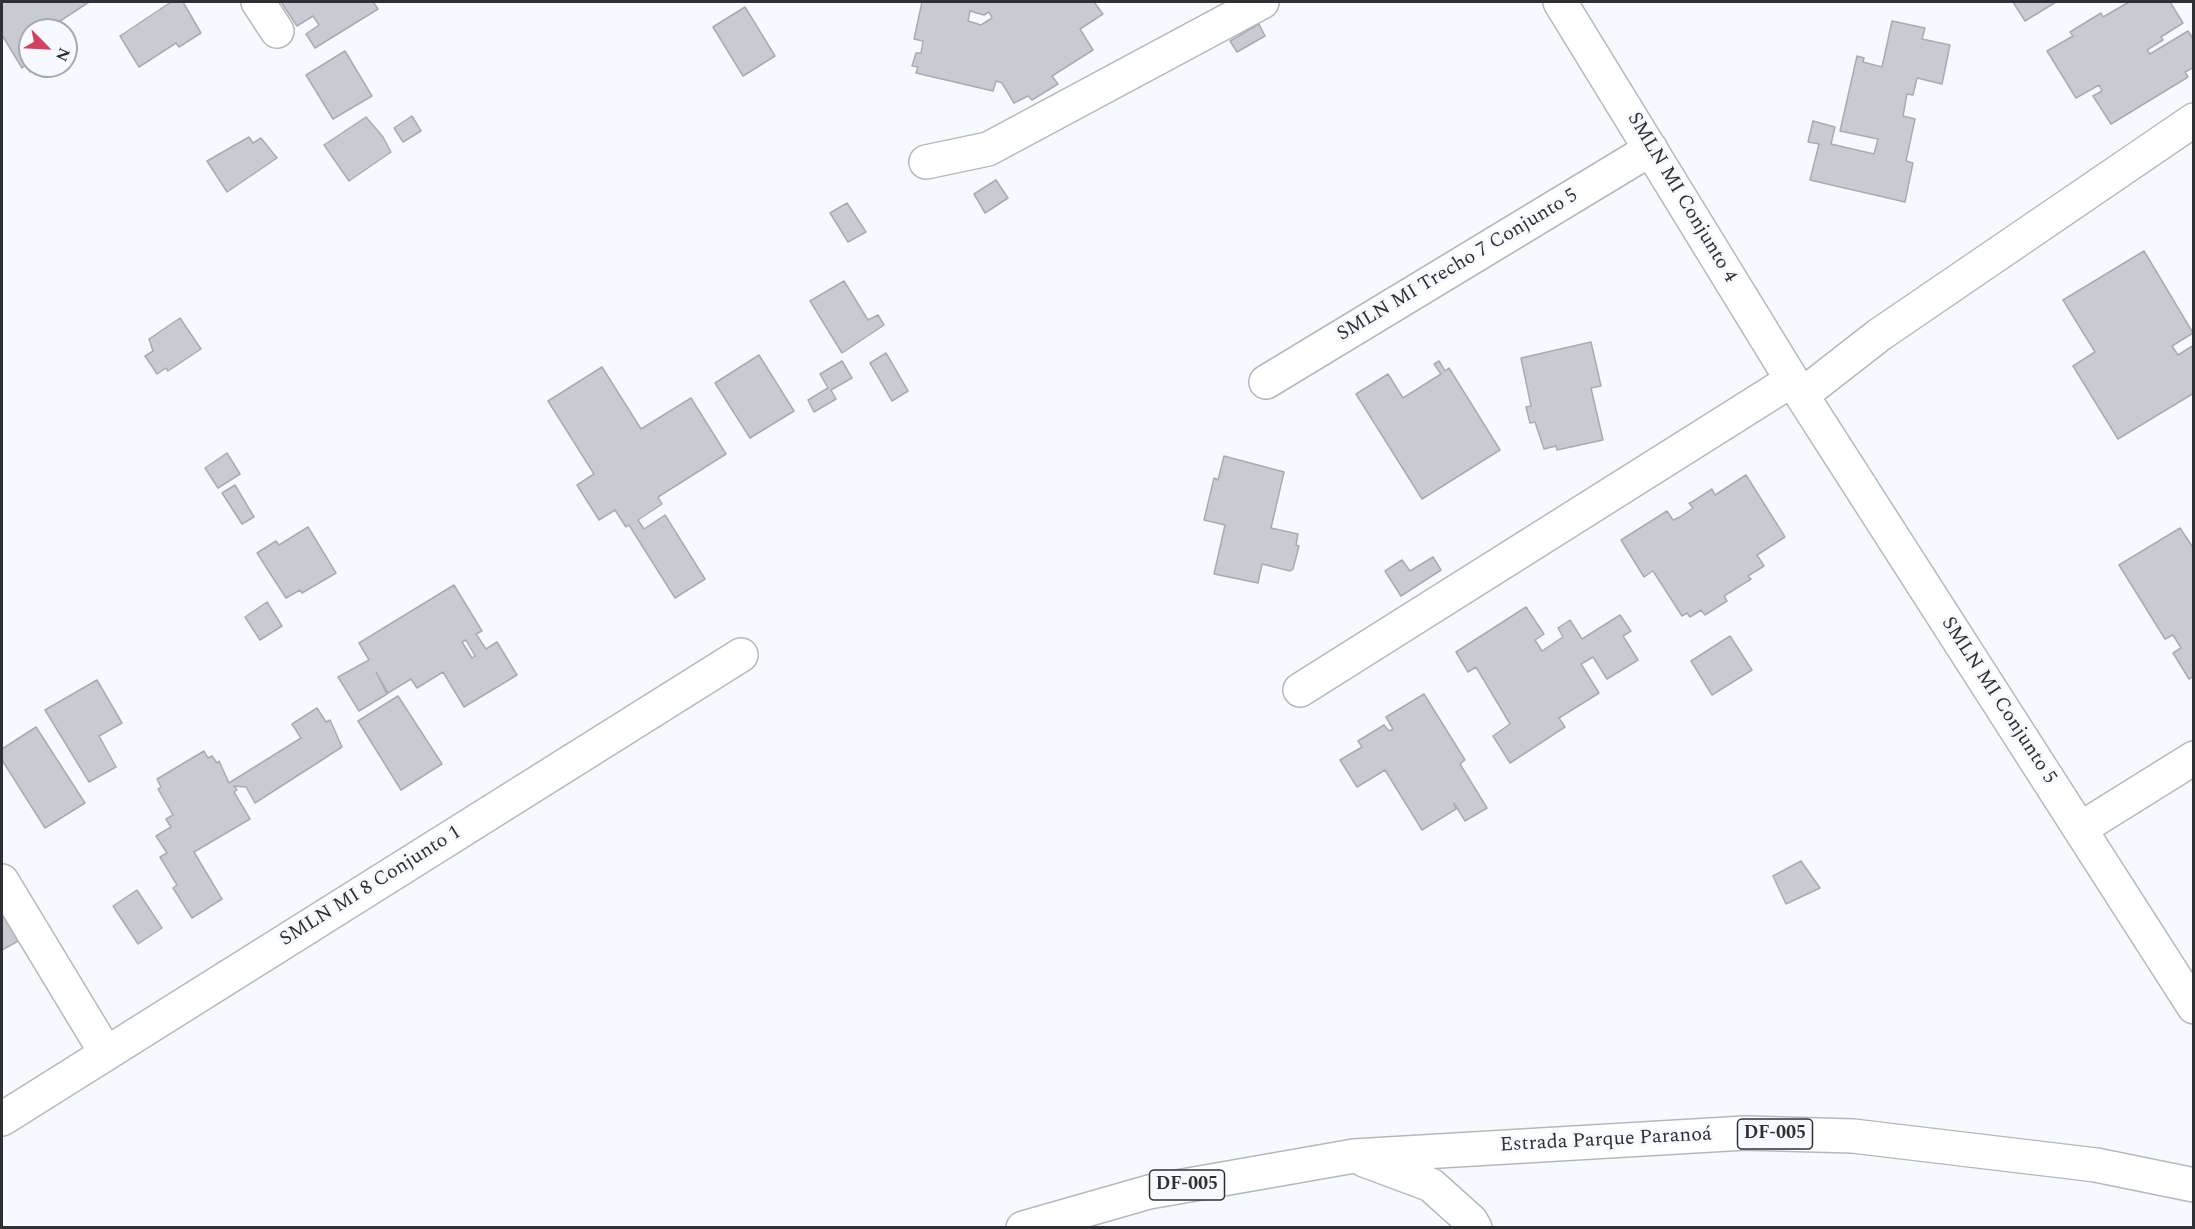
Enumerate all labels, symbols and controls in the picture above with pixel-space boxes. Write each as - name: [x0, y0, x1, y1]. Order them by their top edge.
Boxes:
- north arrow: [18, 18, 78, 78]
- text: N: [49, 44, 76, 65]
- street label: SMLN MI Conjunto 4: [1621, 109, 1741, 287]
- street label: SMLN MI Trecho 7 Conjunto 5: [1333, 184, 1583, 348]
- street label: SMLN MI Conjunto 5: [1935, 613, 2061, 789]
- street label: SMLN MI 8 Conjunto 1: [276, 821, 466, 953]
- road number: DF-005: [1738, 1119, 1812, 1149]
- street label: Estrada Parque Paranoá: [1499, 1123, 1713, 1159]
- road number: DF-005: [1150, 1170, 1224, 1200]

